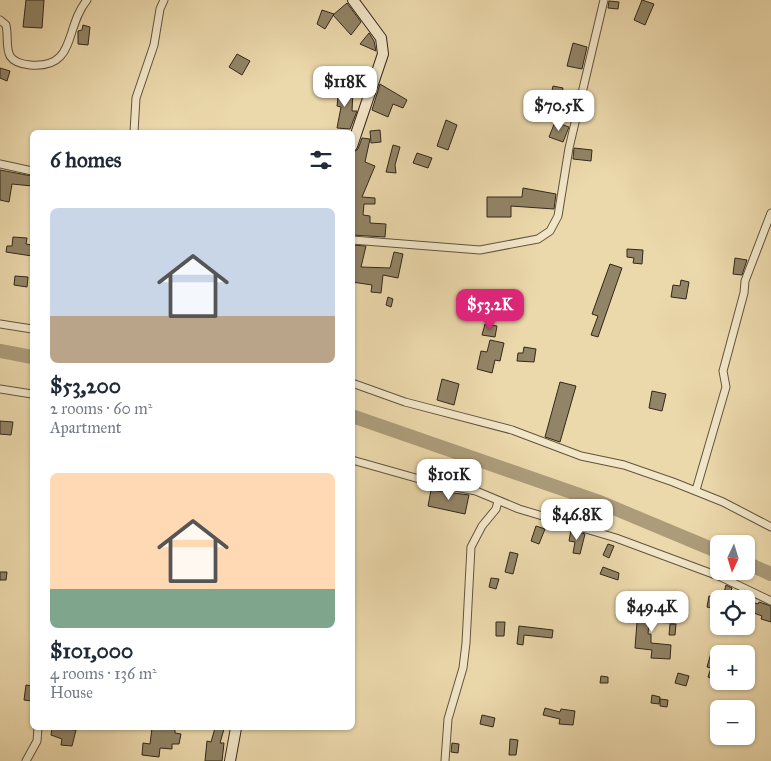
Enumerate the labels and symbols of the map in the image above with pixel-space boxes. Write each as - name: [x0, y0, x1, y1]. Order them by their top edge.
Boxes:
- pin: $118K: [310, 66, 380, 108]
- pin: $70.5K: [518, 90, 600, 132]
- pin: $53.2K: [449, 288, 531, 331]
- pin: $101K: [414, 458, 484, 501]
- pin: $46.8K: [536, 498, 618, 541]
- north arrow: [710, 535, 755, 580]
- pin: $49.4K: [611, 590, 693, 633]

